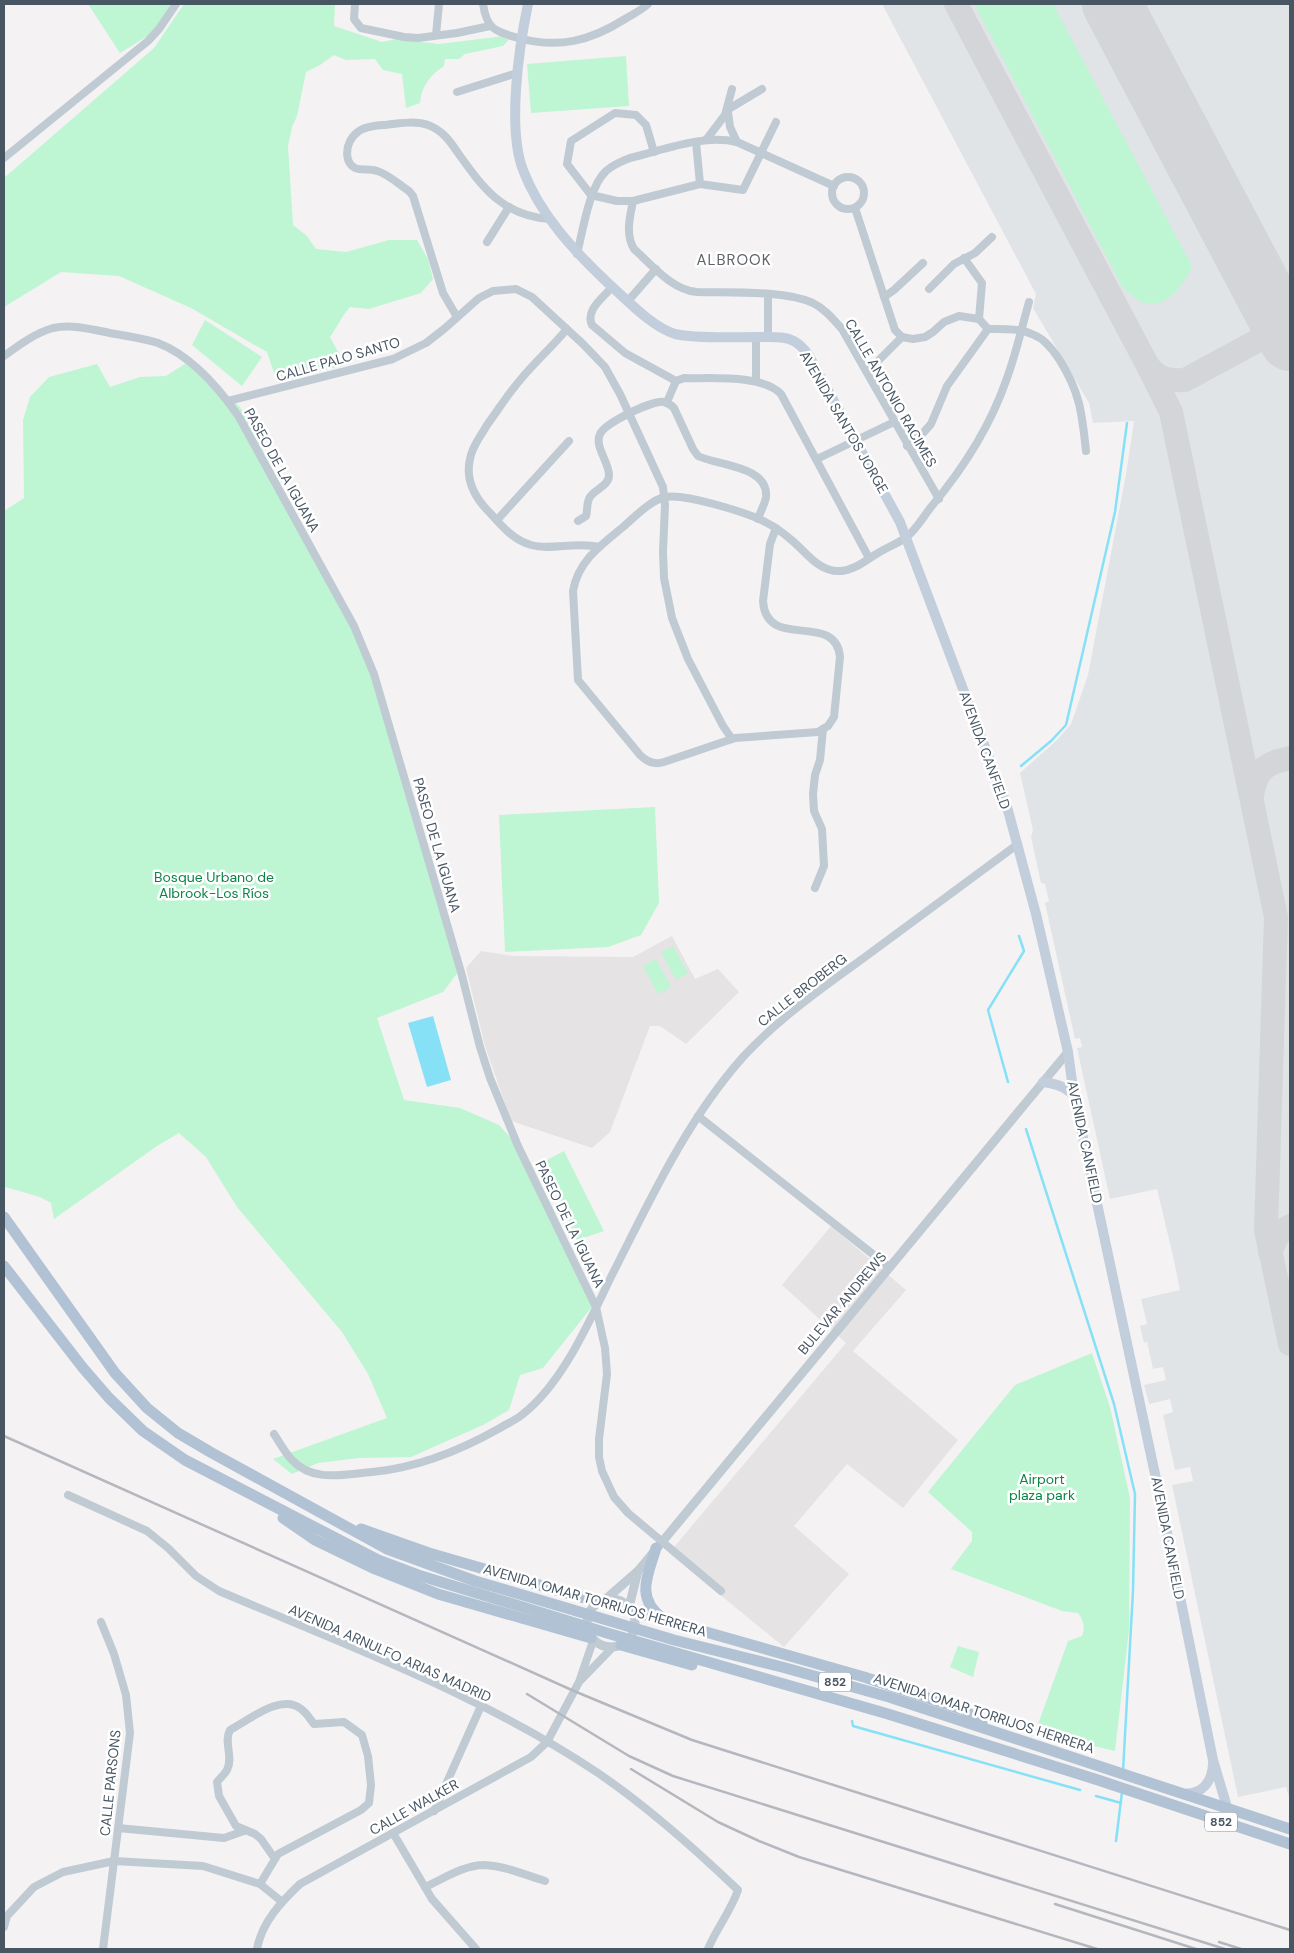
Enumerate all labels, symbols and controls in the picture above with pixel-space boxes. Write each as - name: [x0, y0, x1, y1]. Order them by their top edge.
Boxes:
- district label: ALBROOK: [697, 250, 771, 270]
- street label: CALLE ANTONIO RACIMES: [841, 316, 941, 470]
- street label: CALLE PALO SANTO: [274, 333, 402, 385]
- street label: AVENIDA SANTOS JORGE: [796, 347, 892, 497]
- street label: PASEO DE LA IGUANA: [240, 405, 324, 535]
- street label: AVENIDA CANFIELD: [955, 688, 1015, 812]
- street label: PASEO DE LA IGUANA: [409, 776, 465, 914]
- park label: Bosque Urbano de Albrook-Los Ríos: [154, 868, 274, 902]
- street label: CALLE BROBERG: [754, 950, 850, 1030]
- street label: AVENIDA CANFIELD: [1063, 1079, 1107, 1205]
- street label: PASEO DE LA IGUANA: [531, 1157, 609, 1291]
- street label: BULEVAR ANDREWS: [794, 1248, 890, 1358]
- park label: Airport plaza park: [1009, 1470, 1075, 1504]
- street label: AVENIDA CANFIELD: [1147, 1475, 1189, 1601]
- street label: AVENIDA OMAR TORRIJOS HERRERA: [481, 1559, 709, 1641]
- street label: AVENIDA ARNULFO ARIAS MADRID: [286, 1600, 494, 1706]
- street label: AVENIDA OMAR TORRIJOS HERRERA: [871, 1669, 1097, 1757]
- road number: 852: [819, 1672, 851, 1691]
- street label: CALLE PARSONS: [95, 1729, 125, 1837]
- street label: CALLE WALKER: [366, 1775, 462, 1839]
- road number: 852: [1205, 1812, 1237, 1831]

